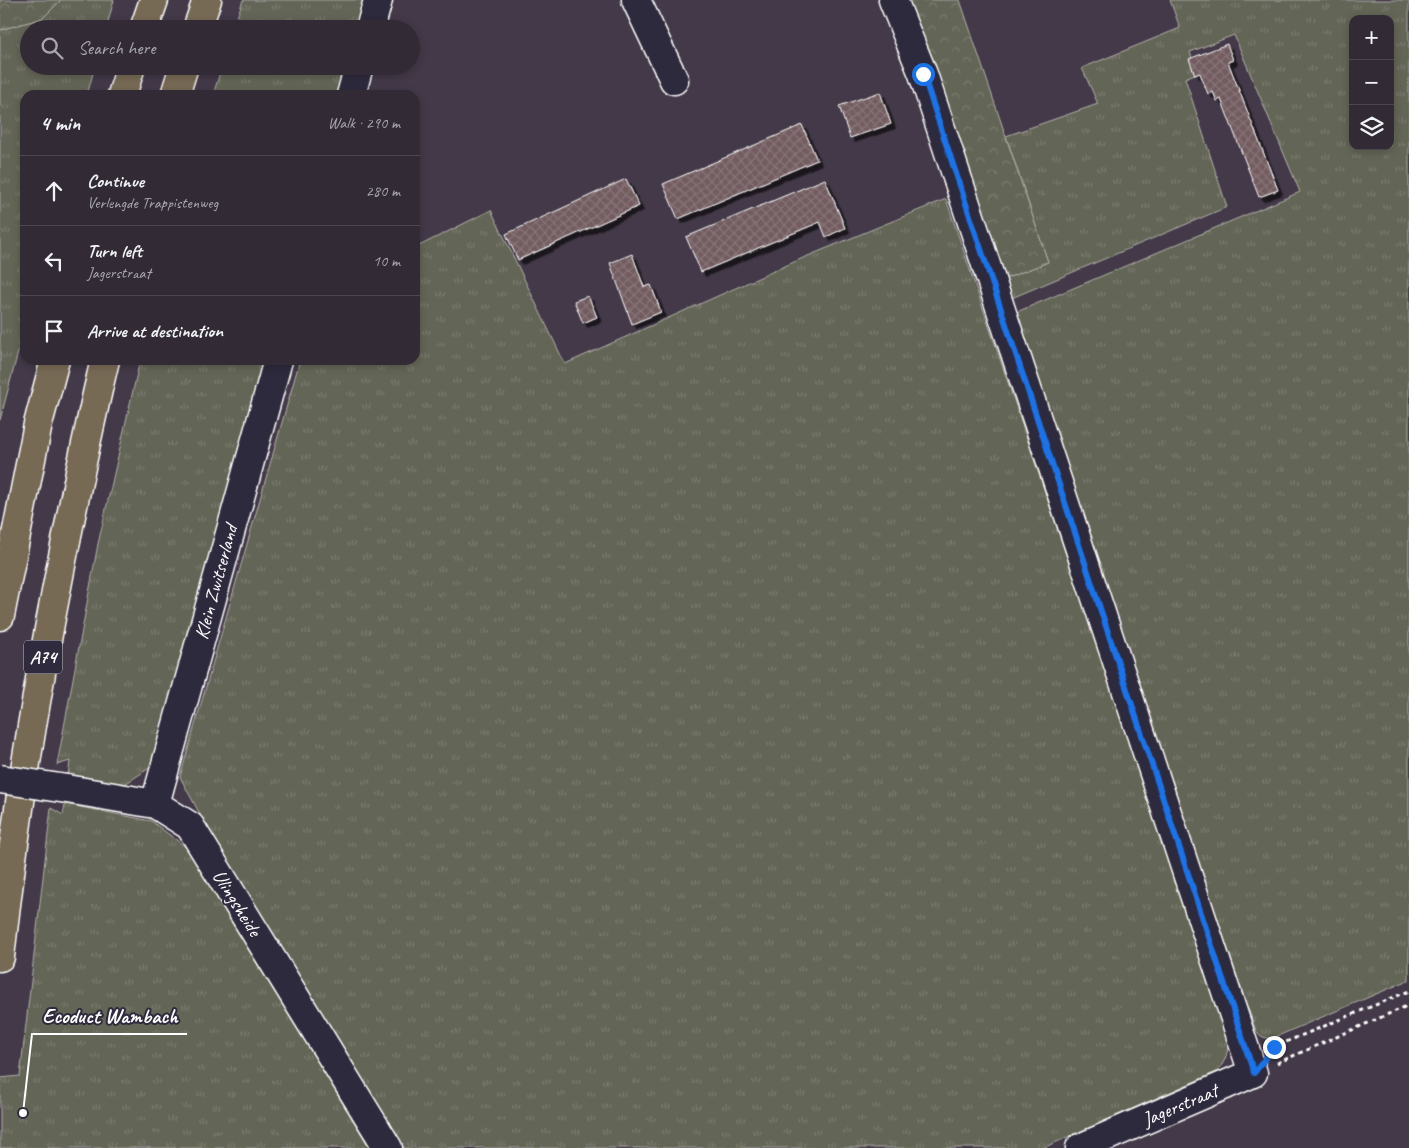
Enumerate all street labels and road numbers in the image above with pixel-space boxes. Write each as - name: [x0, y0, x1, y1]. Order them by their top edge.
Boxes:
- street label: Klein Zwitserland: [189, 519, 244, 642]
- road number: A74: [24, 640, 62, 674]
- street label: Ulingsheide: [207, 865, 268, 942]
- street label: Jagerstraat: [1138, 1077, 1225, 1132]

